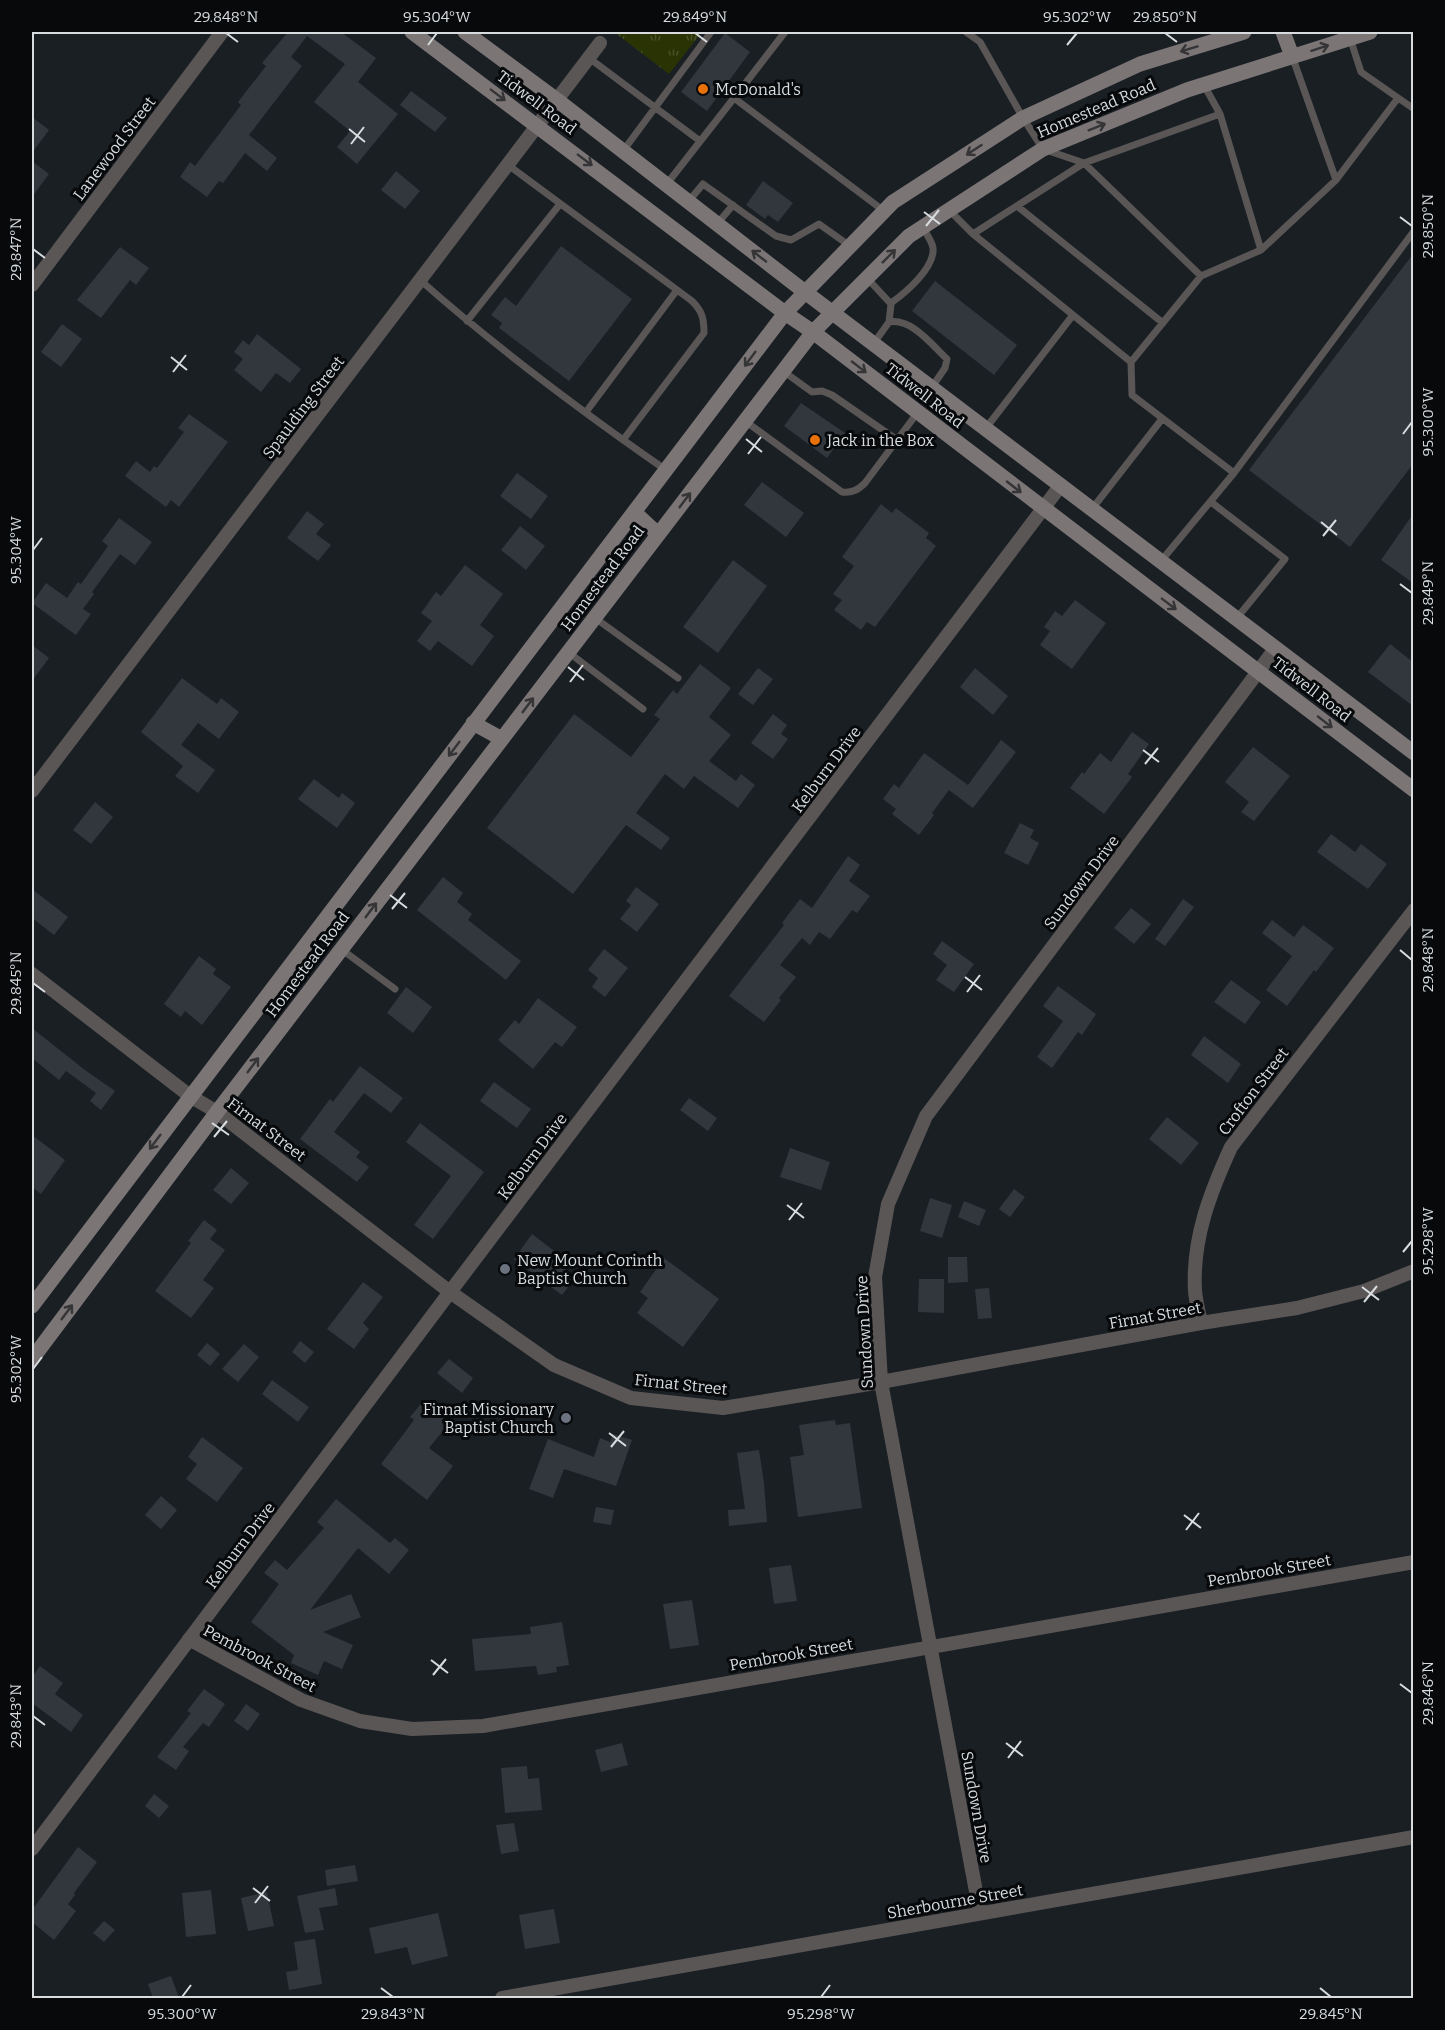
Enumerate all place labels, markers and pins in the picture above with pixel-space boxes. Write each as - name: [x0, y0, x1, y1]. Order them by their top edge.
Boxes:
- place label: McDonald's: [715, 80, 801, 99]
- marker: McDonald's: [696, 82, 710, 96]
- place label: Jack in the Box: [826, 431, 934, 450]
- marker: Jack in the Box: [808, 433, 822, 447]
- place label: New Mount Corinth Baptist Church: [517, 1251, 663, 1288]
- marker: New Mount Corinth Baptist Church: [498, 1262, 512, 1276]
- place label: Firnat Missionary Baptist Church: [423, 1400, 555, 1437]
- marker: Firnat Missionary Baptist Church: [559, 1411, 573, 1425]

